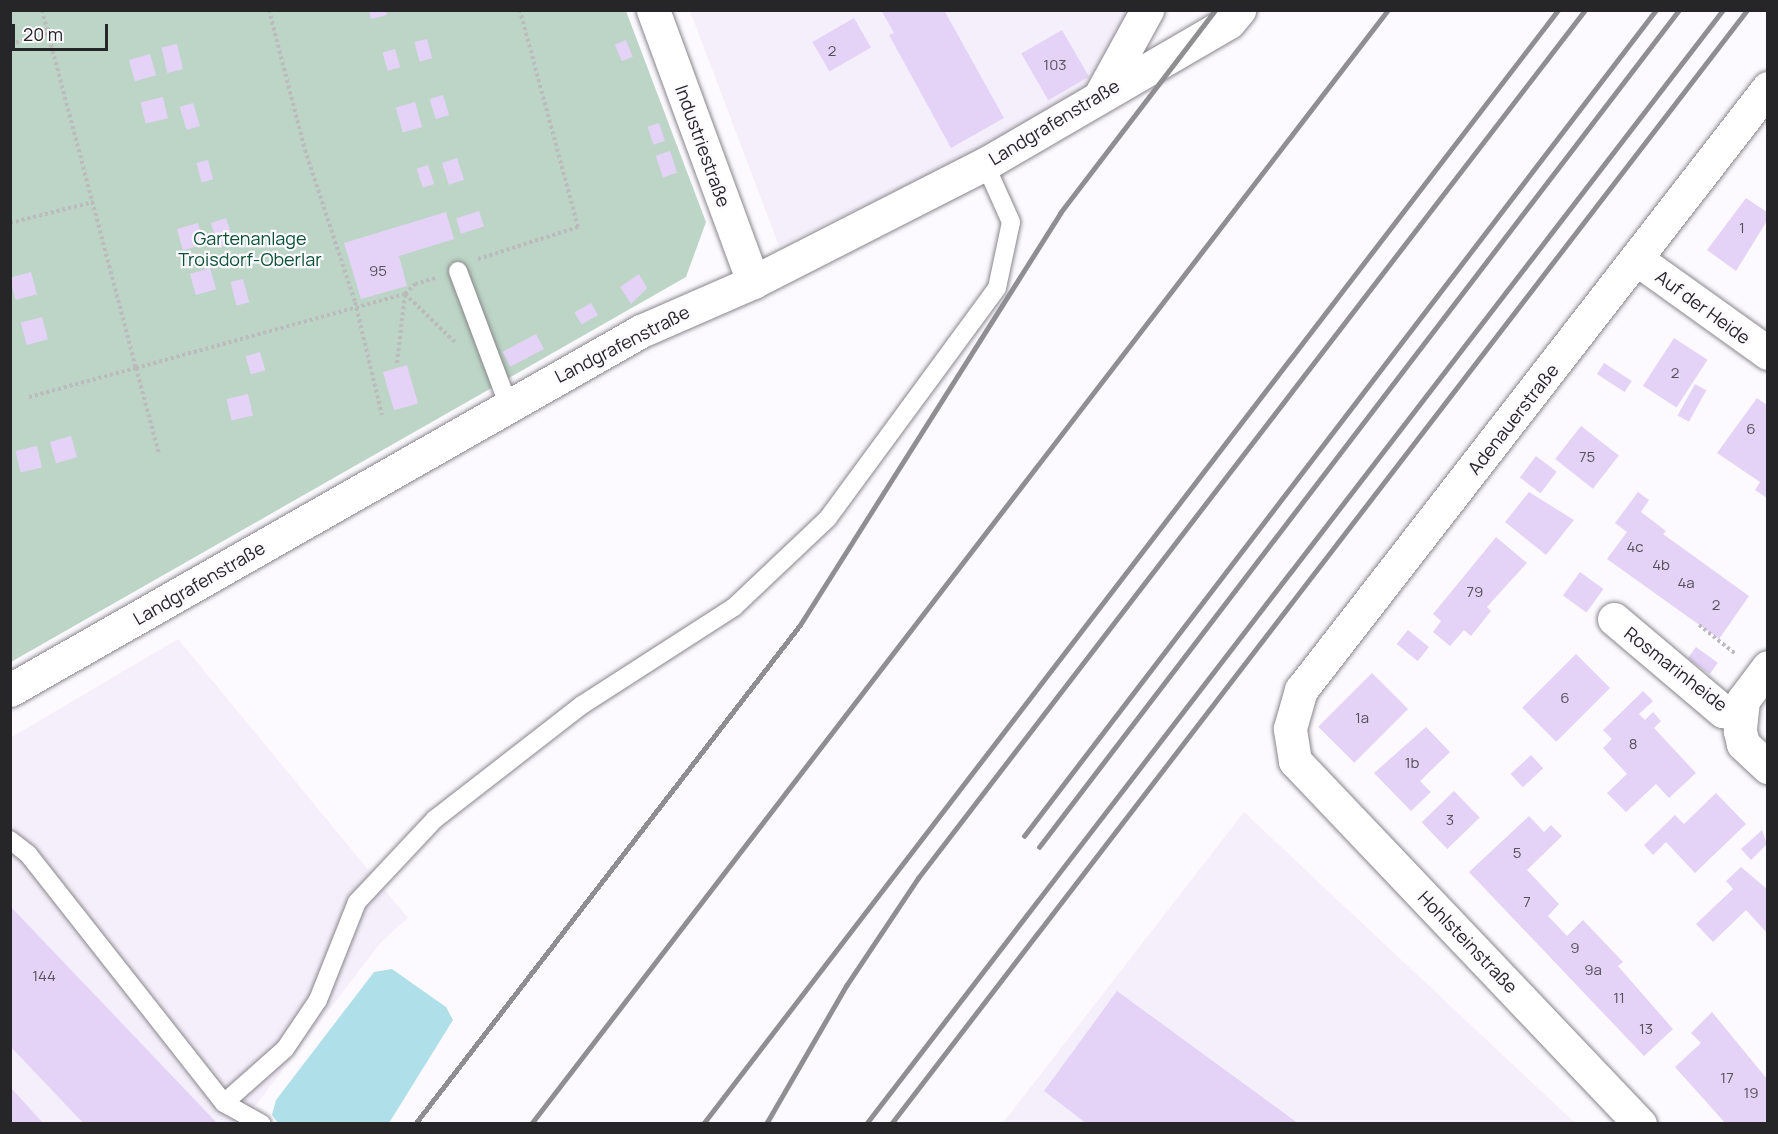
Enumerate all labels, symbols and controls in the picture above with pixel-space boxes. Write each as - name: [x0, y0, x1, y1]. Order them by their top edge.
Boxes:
- scale bar: [15, 12, 111, 50]
- text: 20 m: [23, 22, 63, 46]
- house number: 2: [828, 42, 836, 60]
- house number: 103: [1043, 56, 1067, 74]
- street label: Landgrafenstraße: [985, 75, 1123, 169]
- street label: Industriestraße: [671, 82, 735, 210]
- house number: 1: [1739, 219, 1745, 237]
- park label: Gartenanlage Troisdorf-Oberlar: [178, 228, 322, 270]
- house number: 95: [369, 262, 387, 280]
- street label: Auf der Heide: [1652, 265, 1754, 349]
- street label: Landgrafenstraße: [551, 301, 693, 387]
- street label: Adenauerstraße: [1463, 359, 1563, 479]
- house number: 2: [1671, 364, 1679, 382]
- house number: 6: [1746, 420, 1756, 438]
- house number: 75: [1579, 448, 1595, 466]
- street label: Landgrafenstraße: [129, 537, 269, 629]
- house number: 4c: [1626, 538, 1644, 556]
- house number: 4b: [1652, 556, 1670, 574]
- house number: 4a: [1677, 574, 1695, 592]
- house number: 79: [1467, 583, 1483, 601]
- house number: 2: [1712, 596, 1720, 614]
- street label: Rosmarinheide: [1620, 622, 1732, 716]
- house number: 6: [1560, 689, 1570, 707]
- house number: 1a: [1355, 709, 1369, 727]
- house number: 8: [1629, 735, 1637, 753]
- house number: 1b: [1405, 754, 1419, 772]
- house number: 3: [1446, 811, 1454, 829]
- house number: 5: [1513, 844, 1521, 862]
- street label: Hohlsteinstraße: [1414, 886, 1522, 998]
- house number: 7: [1523, 893, 1531, 911]
- house number: 9: [1570, 939, 1580, 957]
- house number: 9a: [1584, 961, 1602, 979]
- house number: 144: [32, 967, 56, 985]
- house number: 11: [1613, 989, 1625, 1007]
- house number: 13: [1639, 1020, 1653, 1038]
- house number: 17: [1720, 1069, 1734, 1087]
- house number: 19: [1743, 1084, 1759, 1102]

